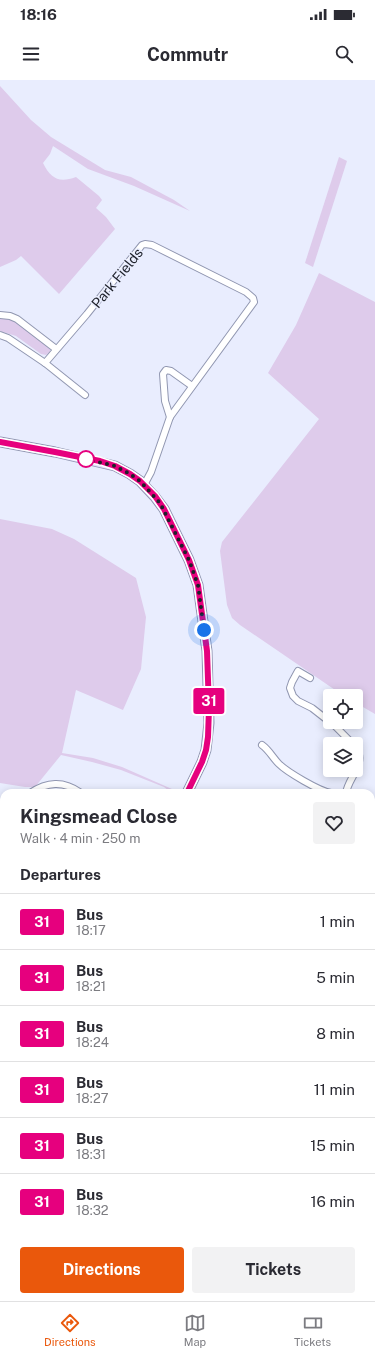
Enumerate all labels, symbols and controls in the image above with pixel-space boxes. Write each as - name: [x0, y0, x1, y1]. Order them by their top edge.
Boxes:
- text: 18:16: [20, 6, 57, 23]
- icon: menu: [20, 43, 42, 65]
- icon: search: [333, 43, 355, 65]
- text: Commutr: [147, 44, 228, 65]
- street label: Park Fields: [88, 245, 146, 311]
- unlabelled marker: [77, 450, 95, 468]
- your location: [194, 620, 214, 640]
- line badge: 31: [191, 688, 227, 714]
- map controls: [323, 689, 363, 777]
- button: locate: [323, 689, 363, 729]
- text: 31: [201, 693, 217, 709]
- button: layers: [323, 737, 363, 777]
- button: heart: [313, 802, 355, 844]
- text: Kingsmead Close: [20, 805, 177, 827]
- text: Walk · 4 min · 250 m: [20, 831, 140, 846]
- text: Departures: [20, 866, 101, 883]
- text: Bus: [76, 906, 103, 923]
- text: 1 min: [320, 913, 355, 930]
- text: 31: [34, 914, 50, 930]
- text: 18:17: [76, 923, 106, 938]
- text: Bus: [76, 962, 103, 979]
- text: 5 min: [316, 969, 355, 986]
- text: 31: [34, 970, 50, 986]
- text: 18:21: [76, 979, 106, 994]
- text: Bus: [76, 1018, 103, 1035]
- text: 8 min: [316, 1025, 355, 1042]
- text: 31: [34, 1026, 50, 1042]
- text: 18:24: [76, 1035, 109, 1050]
- text: Bus: [76, 1074, 103, 1091]
- text: 11 min: [314, 1081, 355, 1098]
- text: 31: [34, 1082, 50, 1098]
- text: 18:27: [76, 1091, 108, 1106]
- text: Bus: [76, 1130, 103, 1147]
- text: 15 min: [310, 1137, 355, 1154]
- text: 31: [34, 1138, 50, 1154]
- text: 18:31: [76, 1147, 106, 1162]
- text: Bus: [76, 1186, 103, 1203]
- text: 16 min: [310, 1193, 355, 1210]
- text: 31: [34, 1194, 50, 1210]
- text: 18:32: [76, 1203, 109, 1218]
- button: Directions: [20, 1247, 184, 1293]
- button: Tickets: [192, 1247, 355, 1293]
- tab: Directions: [44, 1312, 96, 1348]
- tab: Map: [184, 1312, 206, 1348]
- tab: Tickets: [294, 1312, 331, 1348]

